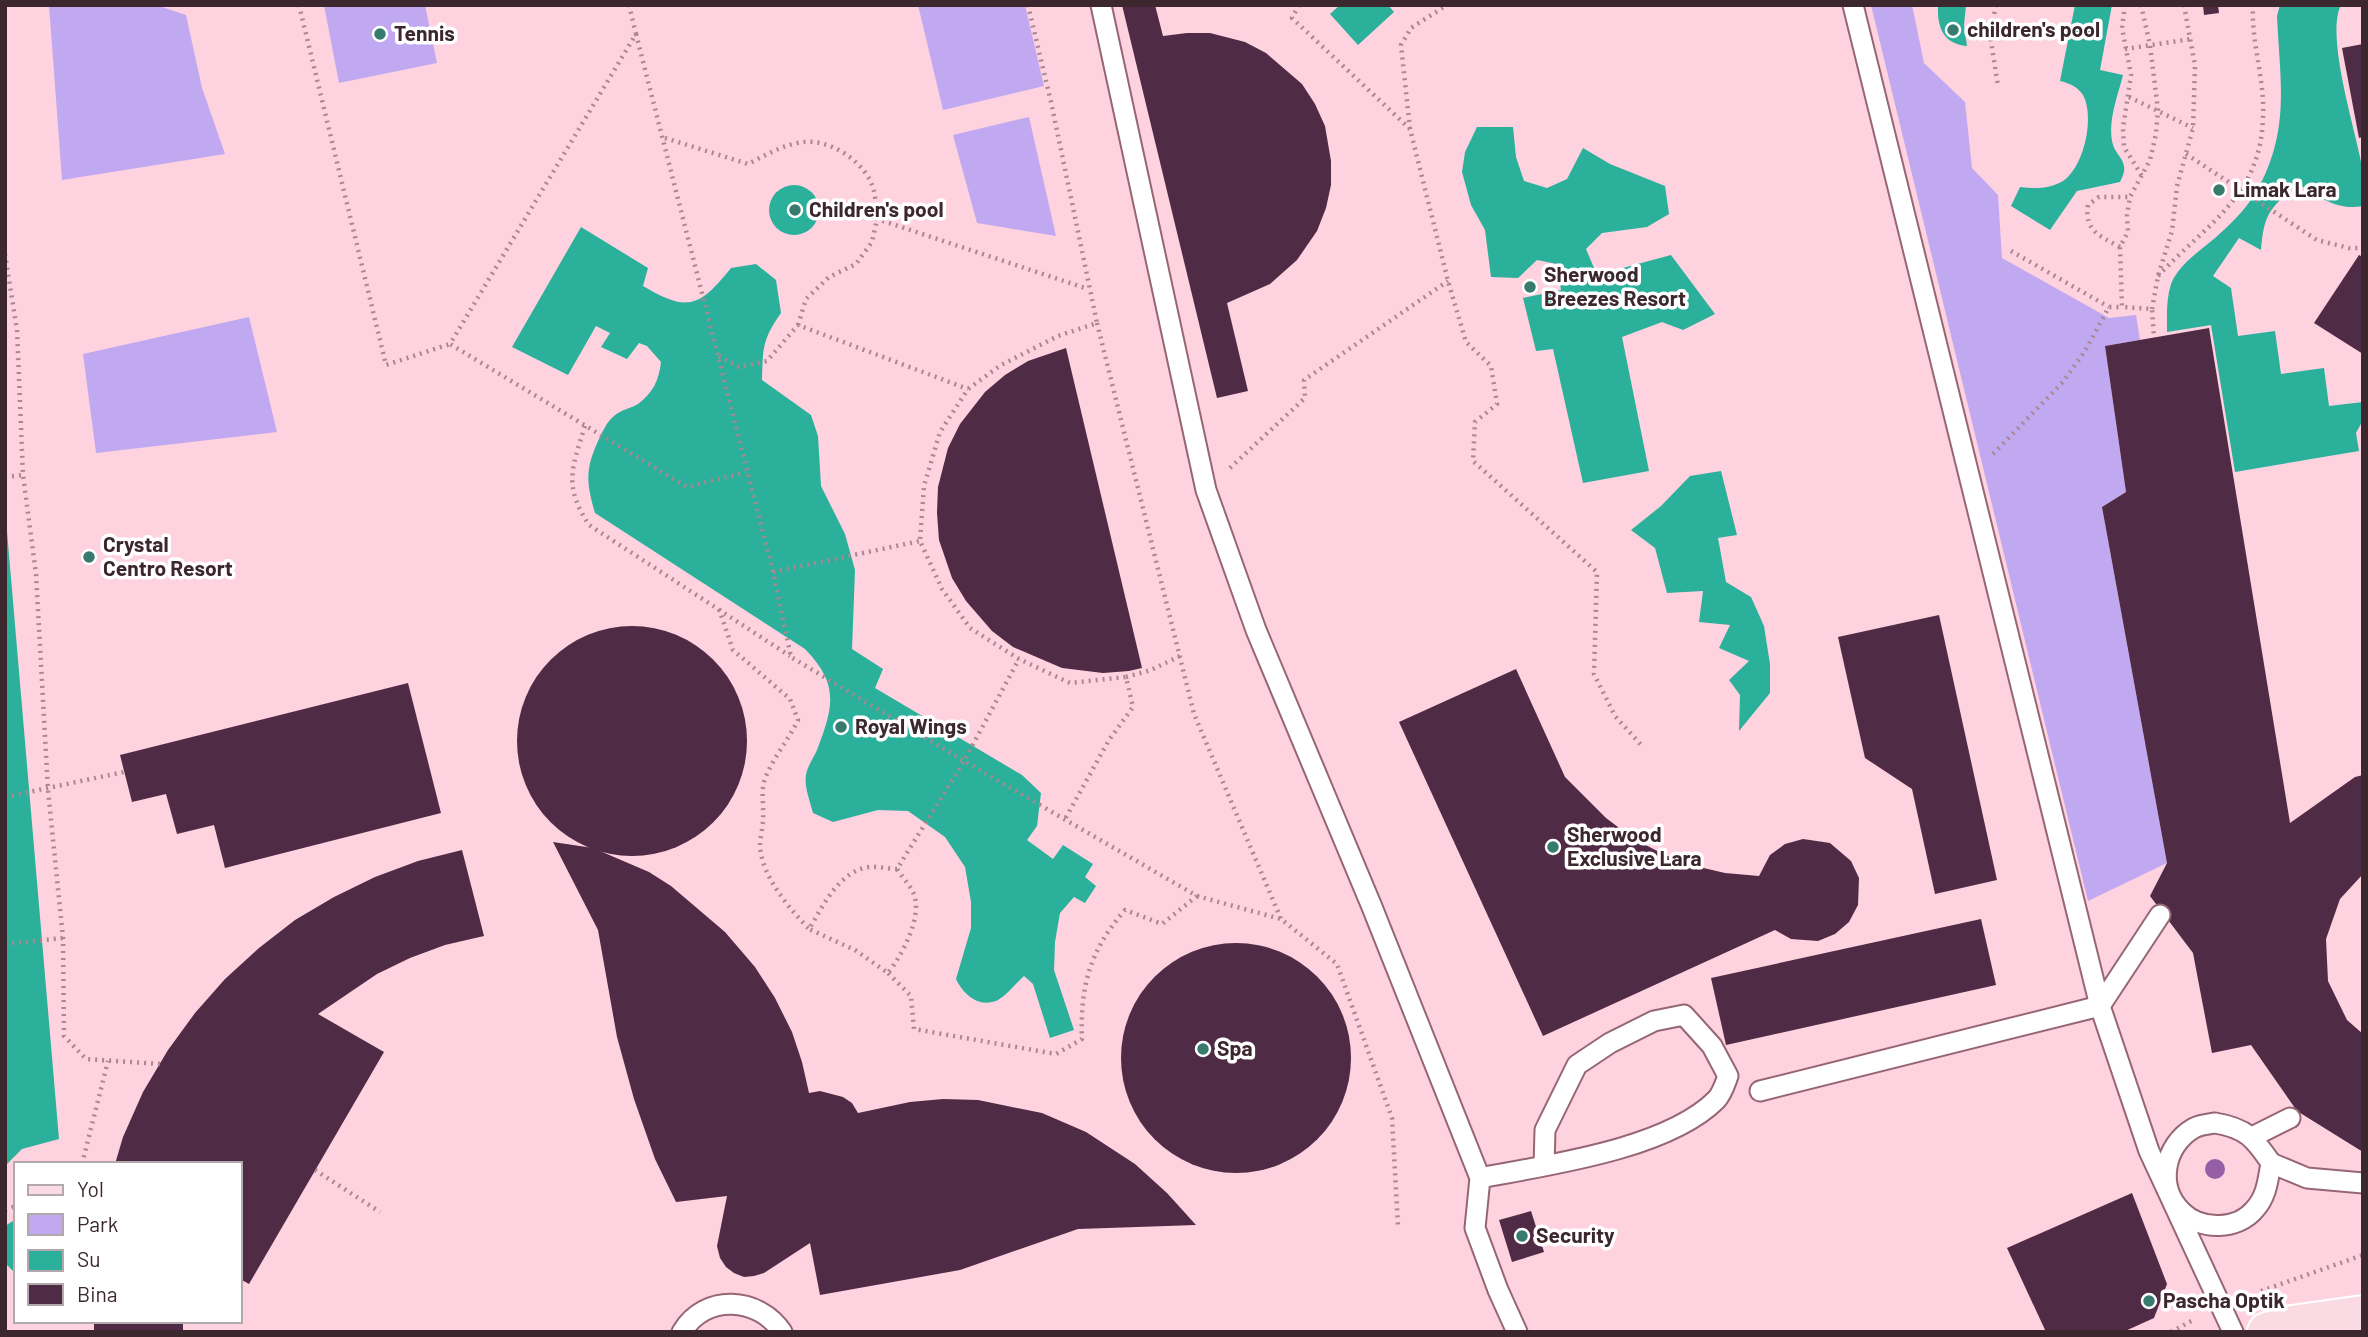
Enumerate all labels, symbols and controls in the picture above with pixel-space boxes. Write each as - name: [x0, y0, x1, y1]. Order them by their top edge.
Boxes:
- place label: children's pool: [1967, 16, 2100, 41]
- place label: Tennis: [394, 20, 455, 45]
- marker: children's pool: [1945, 22, 1961, 38]
- marker: Tennis: [372, 26, 388, 42]
- place label: Limak Lara: [2233, 176, 2337, 201]
- marker: Limak Lara: [2211, 182, 2227, 198]
- place label: Children's pool: [809, 196, 944, 221]
- marker: Children's pool: [787, 202, 803, 218]
- place label: Sherwood Breezes Resort: [1544, 261, 1686, 310]
- marker: Sherwood Breezes Resort: [1522, 279, 1538, 295]
- place label: Crystal Centro Resort: [103, 531, 233, 580]
- marker: Crystal Centro Resort: [81, 549, 97, 565]
- place label: Royal Wings: [855, 713, 967, 738]
- marker: Royal Wings: [833, 719, 849, 735]
- place label: Sherwood Exclusive Lara: [1567, 821, 1702, 870]
- marker: Sherwood Exclusive Lara: [1545, 839, 1561, 855]
- place label: Spa: [1217, 1035, 1253, 1060]
- marker: Spa: [1195, 1041, 1211, 1057]
- legend: [14, 1162, 242, 1323]
- text: Yol: [77, 1176, 104, 1201]
- text: Park: [77, 1211, 118, 1236]
- place label: Security: [1536, 1222, 1615, 1247]
- marker: Security: [1514, 1228, 1530, 1244]
- text: Su: [77, 1246, 101, 1271]
- text: Bina: [77, 1281, 118, 1306]
- place label: Pascha Optik: [2163, 1287, 2285, 1312]
- marker: Pascha Optik: [2141, 1293, 2157, 1309]

